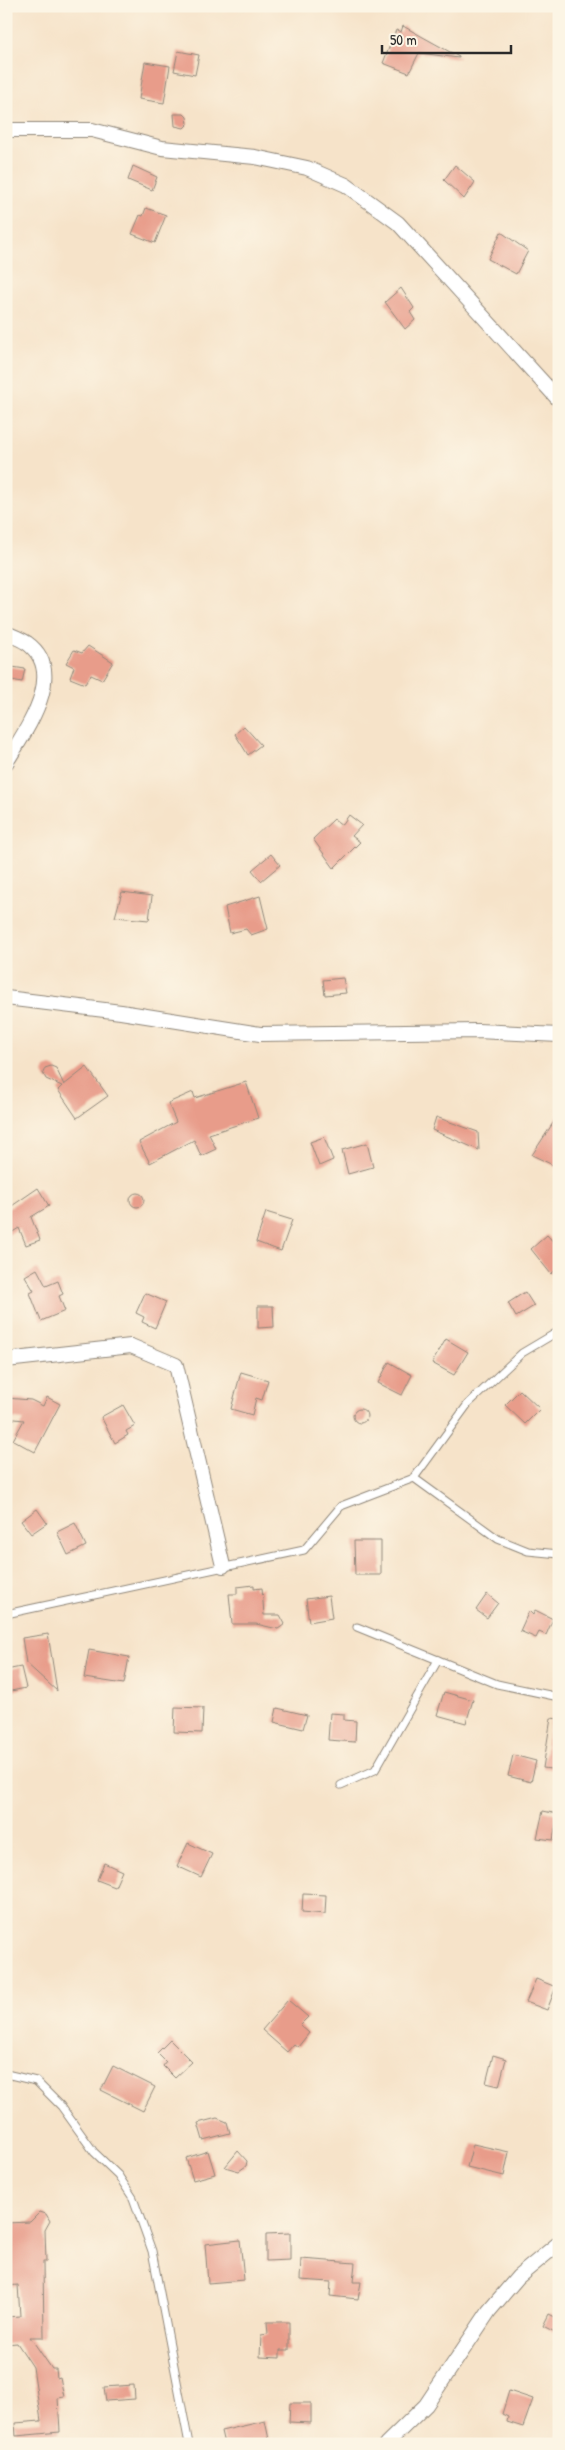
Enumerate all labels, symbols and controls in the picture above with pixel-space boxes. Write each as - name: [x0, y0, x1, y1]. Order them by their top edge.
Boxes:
- scale bar: [382, 22, 511, 54]
- text: 50 m: [390, 29, 417, 50]

